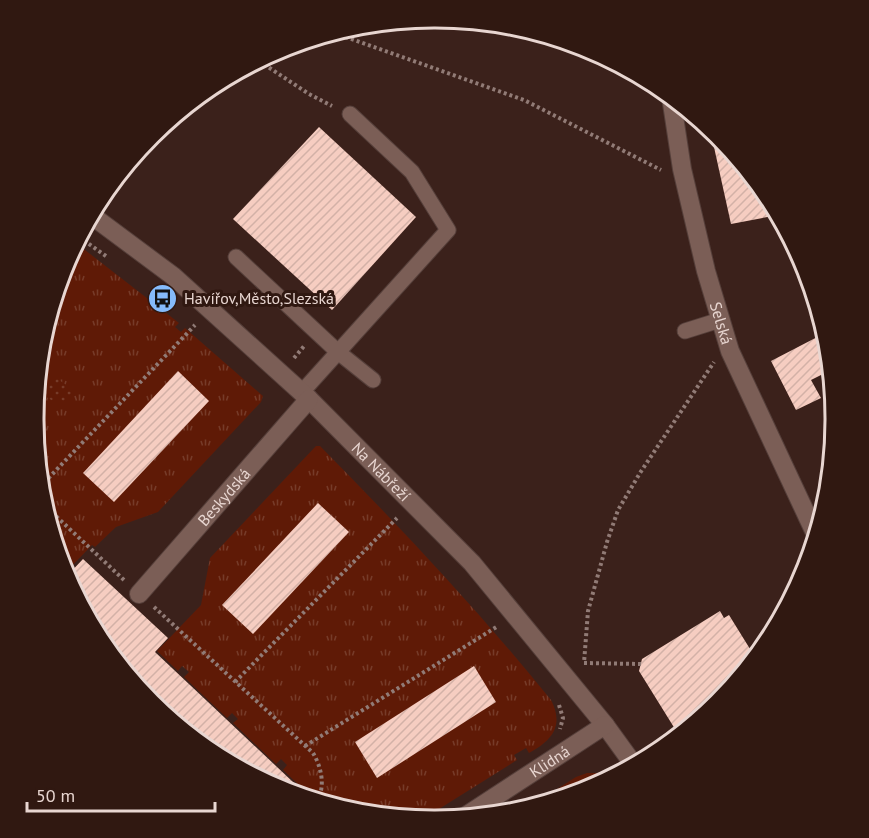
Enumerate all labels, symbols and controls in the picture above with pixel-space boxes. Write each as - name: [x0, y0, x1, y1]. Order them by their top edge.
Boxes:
- bus stop icon: Havířov,Město,Slezská: [147, 282, 179, 314]
- place label: Havířov,Město,Slezská: [184, 288, 334, 308]
- street label: Selská: [706, 299, 737, 347]
- street label: Na Nábřeží: [348, 438, 415, 505]
- street label: Beskydská: [193, 464, 254, 530]
- street label: Klidná: [526, 741, 573, 782]
- scale bar: [27, 775, 214, 813]
- text: 50 m: [36, 784, 75, 807]

